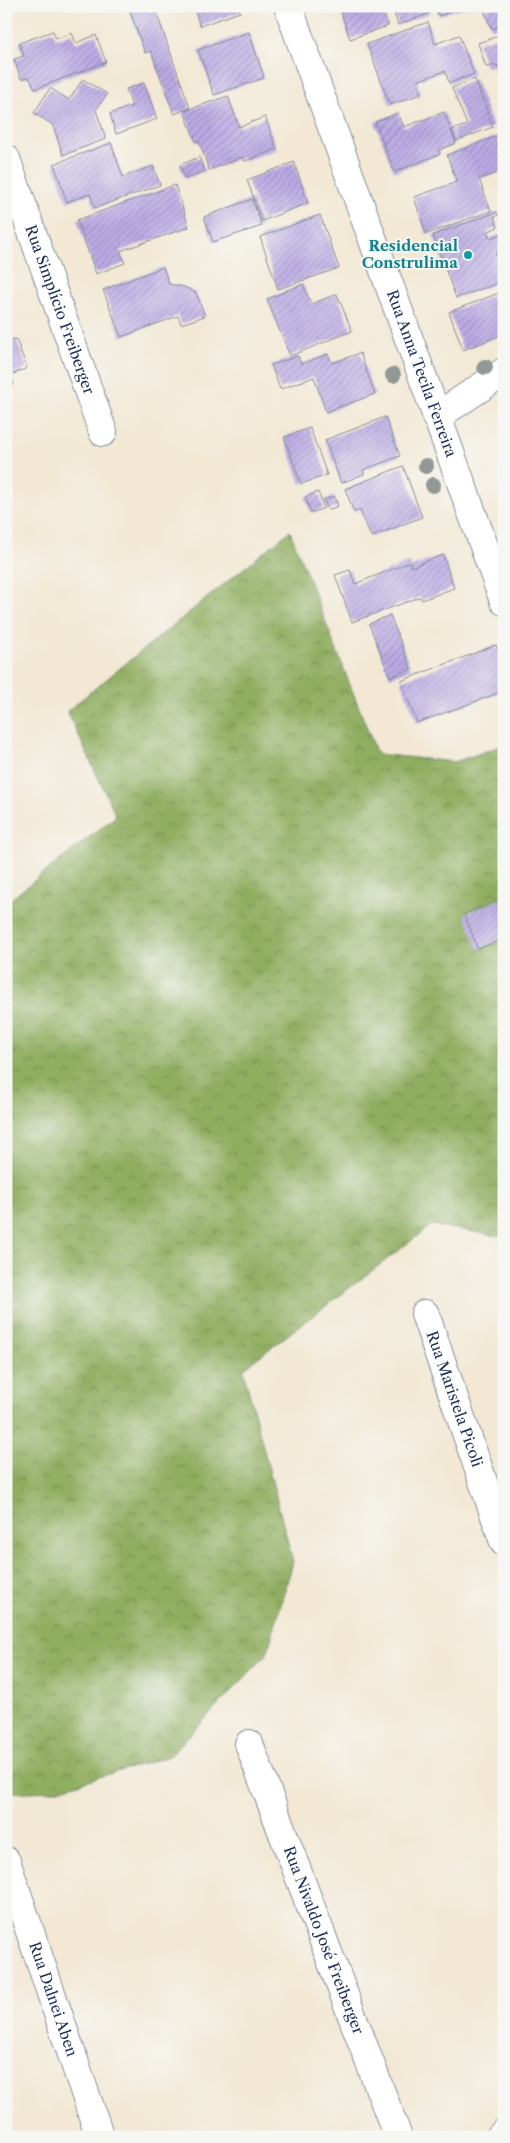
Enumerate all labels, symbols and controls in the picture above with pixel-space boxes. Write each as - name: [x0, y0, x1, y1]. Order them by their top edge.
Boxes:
- street label: Rua Simplício Freiberger: [21, 222, 99, 398]
- place label: Residencial Construlima: [362, 236, 458, 272]
- marker: Residencial Construlima: [462, 249, 474, 261]
- street label: Rua Anna Tecila Ferreira: [383, 287, 461, 460]
- street label: Rua Maristela Picoli: [423, 1328, 487, 1470]
- street label: Rua Nivaldo José Freiberger: [280, 1844, 368, 2037]
- street label: Rua Dalnei Aben: [25, 1939, 82, 2060]

